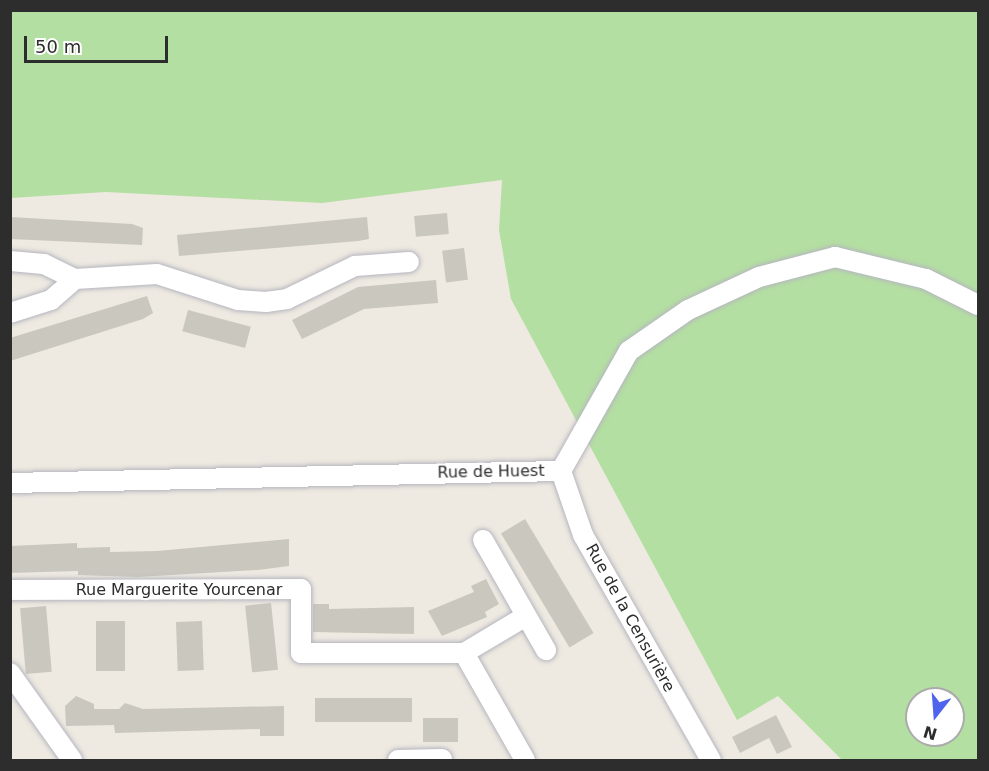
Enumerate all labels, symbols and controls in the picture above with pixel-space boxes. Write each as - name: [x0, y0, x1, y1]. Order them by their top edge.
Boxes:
- scale bar: [27, 24, 171, 62]
- text: 50 m: [35, 36, 81, 57]
- street label: Rue de Huest: [437, 461, 545, 483]
- street label: Rue de la Censurière: [581, 541, 679, 695]
- street label: Rue Marguerite Yourcenar: [76, 580, 282, 600]
- north arrow: [905, 687, 965, 747]
- text: N: [921, 722, 939, 744]

